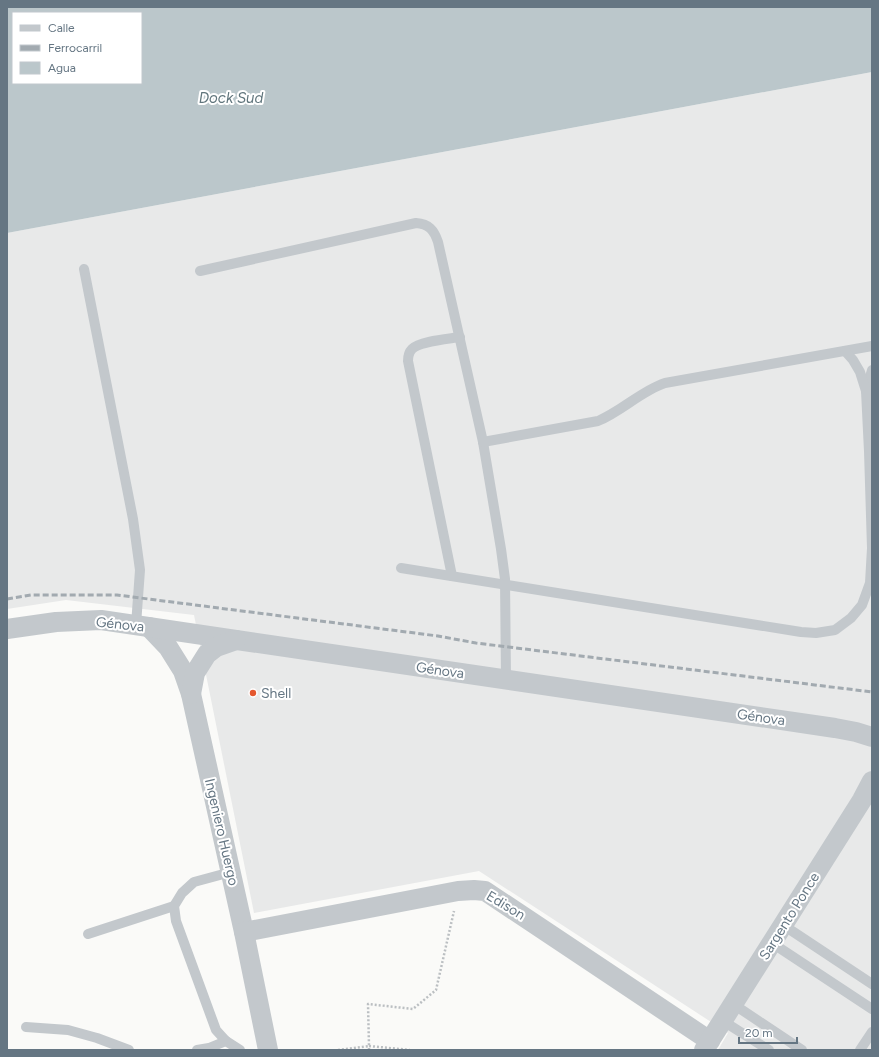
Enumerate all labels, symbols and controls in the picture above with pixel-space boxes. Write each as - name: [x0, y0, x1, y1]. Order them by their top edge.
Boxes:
- legend: [12, 12, 142, 84]
- text: Calle: [48, 21, 75, 35]
- text: Ferrocarril: [48, 41, 102, 55]
- text: Agua: [48, 61, 76, 75]
- water label: Dock Sud: [199, 89, 263, 107]
- street label: Génova: [95, 614, 145, 635]
- street label: Génova: [415, 659, 465, 682]
- place label: Shell: [261, 685, 291, 702]
- marker: Shell: [248, 688, 258, 698]
- street label: Génova: [736, 706, 786, 729]
- street label: Ingeniero Huergo: [201, 777, 242, 887]
- street label: Sargento Ponce: [756, 869, 823, 963]
- street label: Edison: [483, 887, 528, 924]
- scale bar: [739, 1019, 797, 1045]
- text: 20 m: [745, 1026, 773, 1040]

